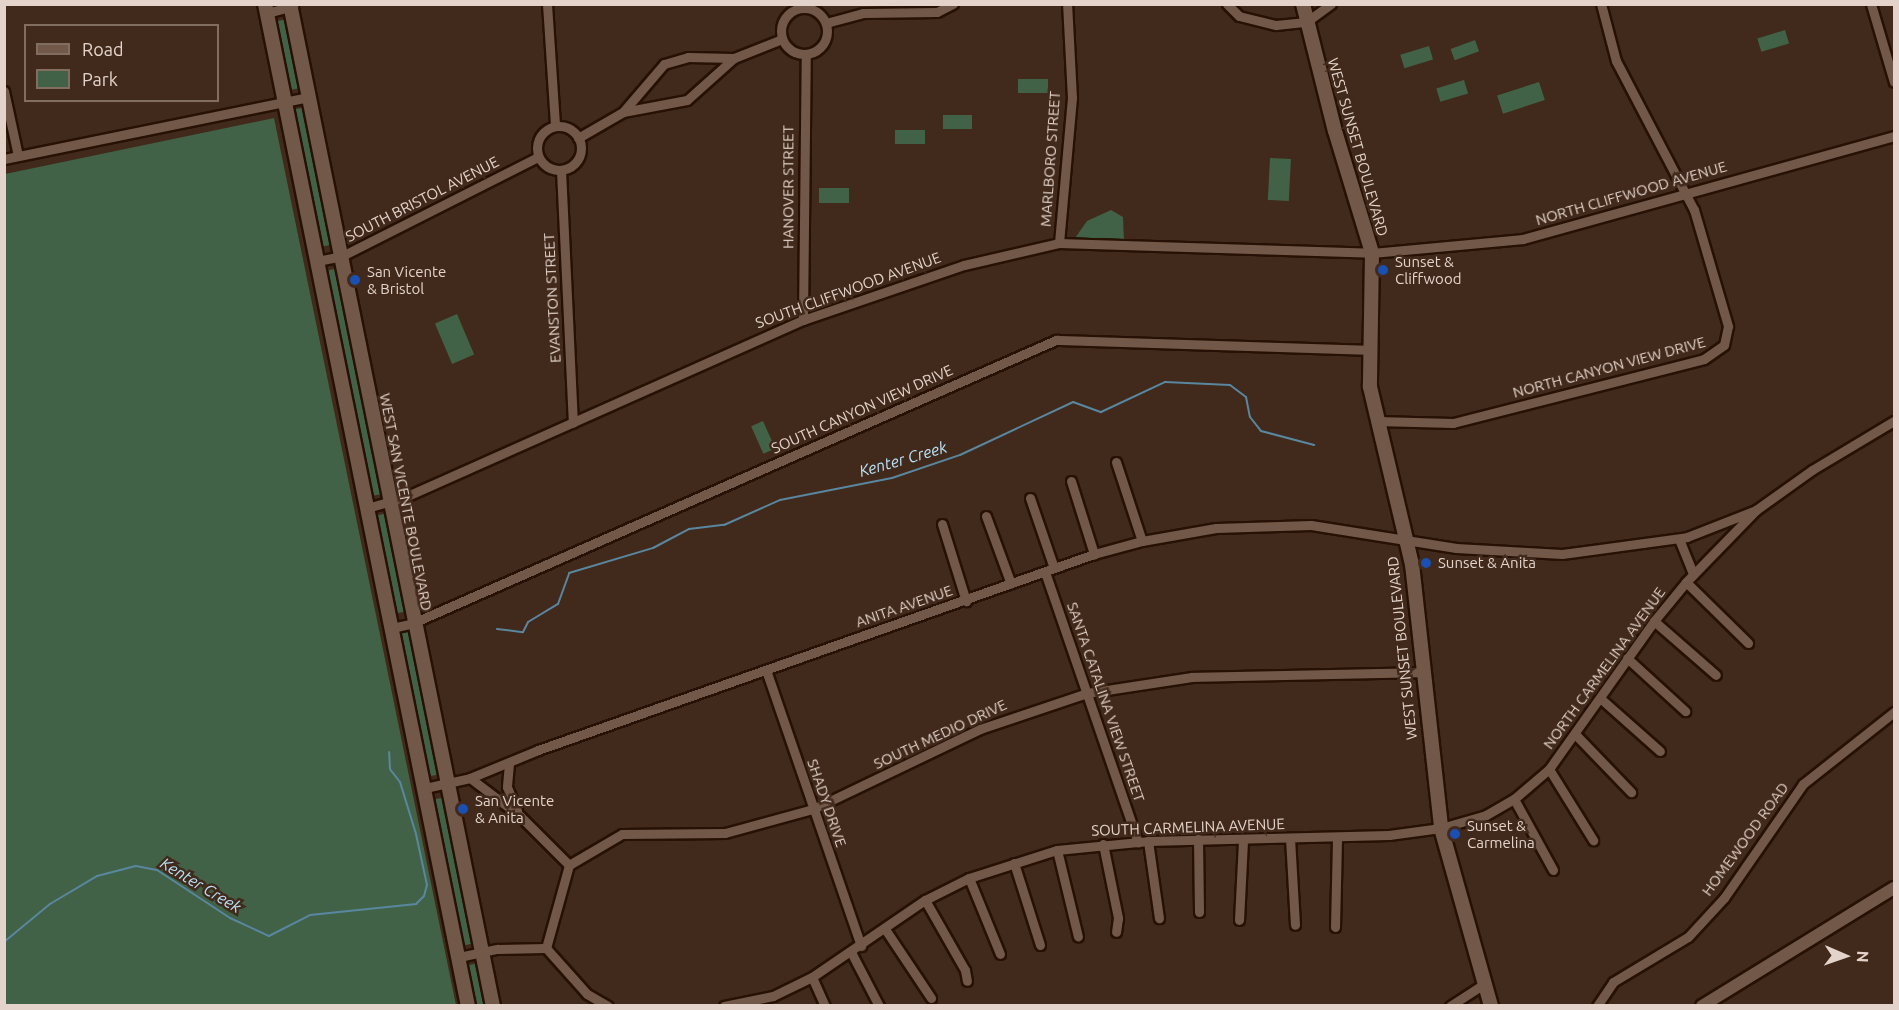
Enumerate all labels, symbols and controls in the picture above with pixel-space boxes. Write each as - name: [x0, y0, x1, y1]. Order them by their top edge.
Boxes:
- legend: [24, 24, 219, 102]
- text: Road: [82, 39, 124, 59]
- street label: WEST SUNSET BOULEVARD: [1324, 56, 1392, 238]
- text: Park: [82, 69, 118, 89]
- street label: MARLBORO STREET: [1036, 91, 1064, 227]
- street label: HANOVER STREET: [779, 125, 797, 249]
- street label: SOUTH BRISTOL AVENUE: [342, 152, 502, 246]
- street label: NORTH CLIFFWOOD AVENUE: [1533, 157, 1729, 229]
- street label: EVANSTON STREET: [540, 233, 564, 363]
- street label: SOUTH CLIFFWOOD AVENUE: [753, 248, 943, 332]
- place label: Sunset & Cliffwood: [1395, 252, 1461, 287]
- place label: San Vicente & Bristol: [367, 262, 446, 297]
- marker: Sunset & Cliffwood: [1376, 263, 1390, 277]
- marker: San Vicente & Bristol: [348, 273, 362, 287]
- street label: NORTH CANYON VIEW DRIVE: [1511, 333, 1707, 401]
- street label: SOUTH CANYON VIEW DRIVE: [768, 361, 956, 457]
- street label: WEST SAN VICENTE BOULEVARD: [376, 392, 436, 612]
- water label: Kenter Creek: [857, 437, 949, 481]
- place label: Sunset & Anita: [1438, 554, 1536, 572]
- street label: WEST SUNSET BOULEVARD: [1383, 555, 1421, 741]
- marker: Sunset & Anita: [1419, 556, 1433, 570]
- street label: ANITA AVENUE: [853, 581, 955, 631]
- street label: NORTH CARMELINA AVENUE: [1539, 584, 1669, 752]
- street label: SANTA CATALINA VIEW STREET: [1063, 600, 1149, 804]
- street label: SOUTH MEDIO DRIVE: [871, 695, 1009, 773]
- street label: SHADY DRIVE: [804, 757, 850, 849]
- street label: HOMEWOOD ROAD: [1698, 779, 1792, 899]
- place label: San Vicente & Anita: [475, 791, 554, 826]
- marker: San Vicente & Anita: [456, 802, 470, 816]
- street label: SOUTH CARMELINA AVENUE: [1091, 815, 1285, 839]
- place label: Sunset & Carmelina: [1467, 816, 1535, 851]
- marker: Sunset & Carmelina: [1448, 827, 1462, 841]
- water label: Kenter Creek: [157, 853, 245, 917]
- north arrow: [1815, 926, 1875, 986]
- text: N: [1854, 950, 1872, 963]

